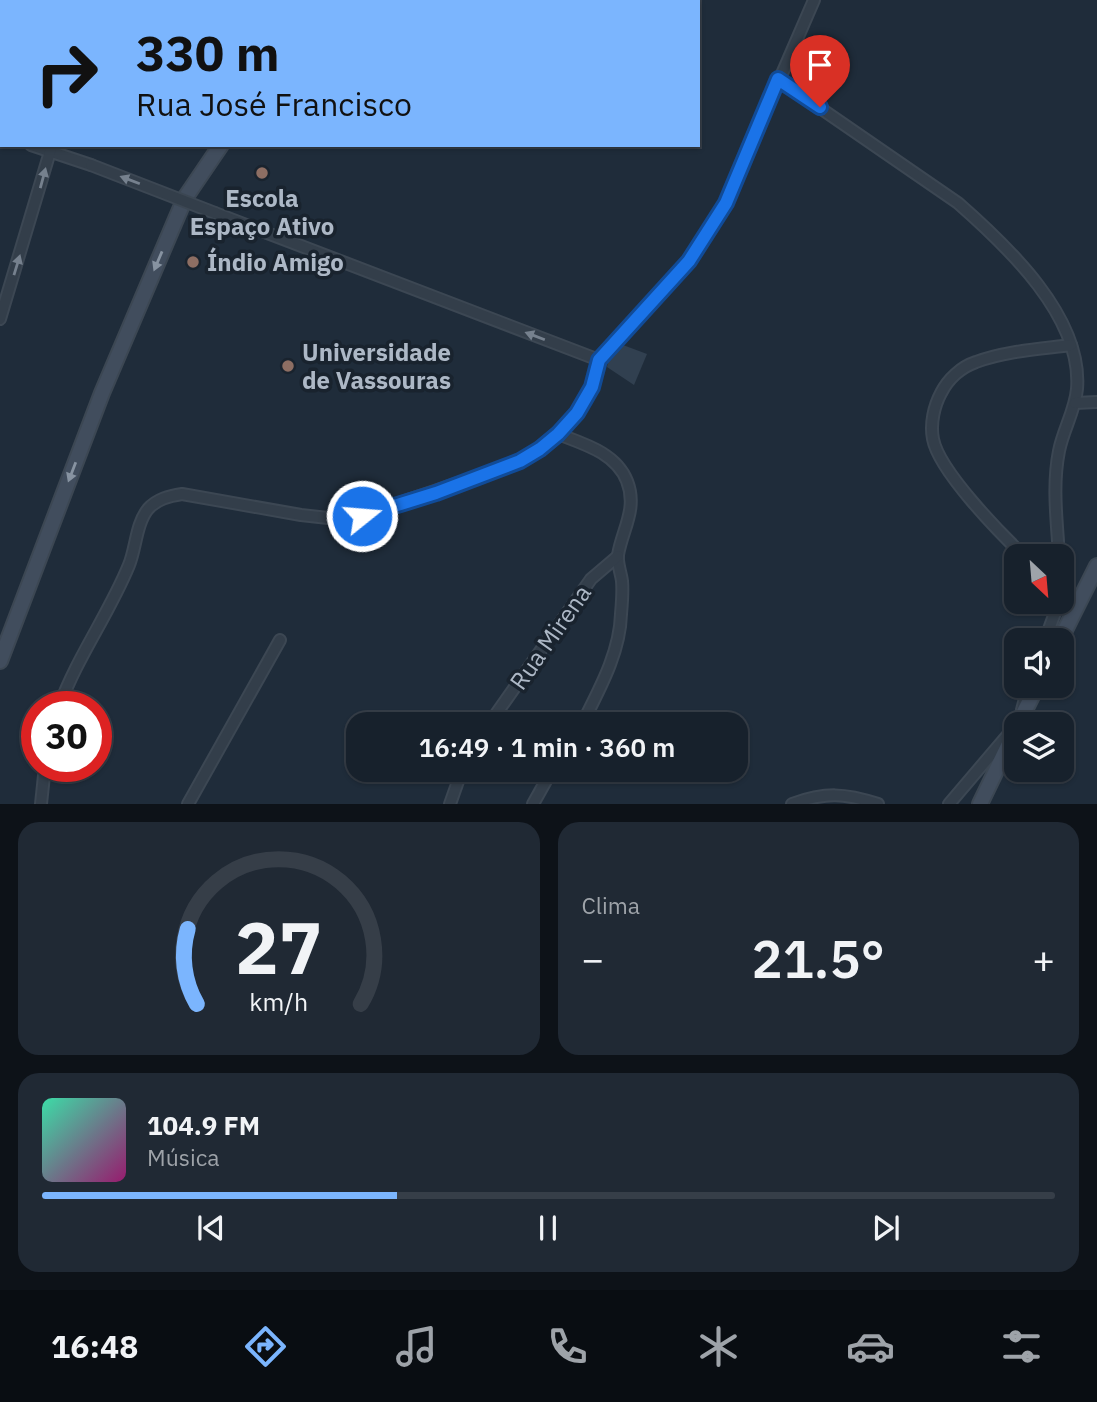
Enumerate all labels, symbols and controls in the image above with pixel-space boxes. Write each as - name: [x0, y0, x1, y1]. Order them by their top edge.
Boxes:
- text: 330 m: [136, 21, 280, 84]
- icon: right: [21, 28, 112, 119]
- pin: [790, 35, 850, 107]
- icon: arrive: [801, 46, 839, 84]
- text: Rua José Francisco: [136, 83, 412, 125]
- marker: Escola Espaço Ativo: [254, 165, 270, 181]
- one-way arrow: [38, 167, 49, 189]
- one-way arrow: [119, 175, 140, 186]
- place label: Escola Espaço Ativo: [190, 182, 334, 242]
- place label: Índio Amigo: [207, 246, 344, 278]
- one-way arrow: [152, 251, 164, 271]
- marker: Índio Amigo: [185, 254, 201, 270]
- one-way arrow: [12, 255, 23, 276]
- one-way arrow: [525, 330, 546, 341]
- place label: Universidade de Vassouras: [302, 336, 451, 396]
- marker: Universidade de Vassouras: [280, 358, 296, 374]
- one-way arrow: [66, 461, 77, 482]
- position arrow: [325, 479, 399, 553]
- north arrow: [1004, 544, 1074, 614]
- map controls: [1004, 544, 1074, 782]
- street label: Rua Mirena: [502, 578, 598, 696]
- button: sound: [1004, 628, 1074, 698]
- speed limit sign: 30: [21, 691, 112, 782]
- button: layers: [1004, 712, 1074, 782]
- text: 16:49 · 1 min · 360 m: [419, 730, 675, 764]
- text: Clima: [582, 890, 640, 920]
- text: 27: [235, 900, 322, 995]
- text: 21.5°: [751, 925, 885, 992]
- text: −: [582, 934, 604, 983]
- text: +: [1032, 934, 1055, 983]
- text: km/h: [249, 985, 308, 1018]
- text: 104.9 FM: [147, 1108, 260, 1142]
- text: Música: [147, 1142, 220, 1172]
- icon: previous: [192, 1209, 230, 1247]
- icon: pause: [529, 1209, 567, 1247]
- icon: next: [867, 1209, 905, 1247]
- icon: directions: [241, 1322, 290, 1371]
- icon: music: [392, 1322, 441, 1371]
- icon: phone: [543, 1322, 592, 1371]
- icon: climate: [694, 1322, 743, 1371]
- icon: car: [846, 1322, 895, 1371]
- icon: filters: [997, 1322, 1046, 1371]
- text: 16:48: [51, 1325, 138, 1367]

